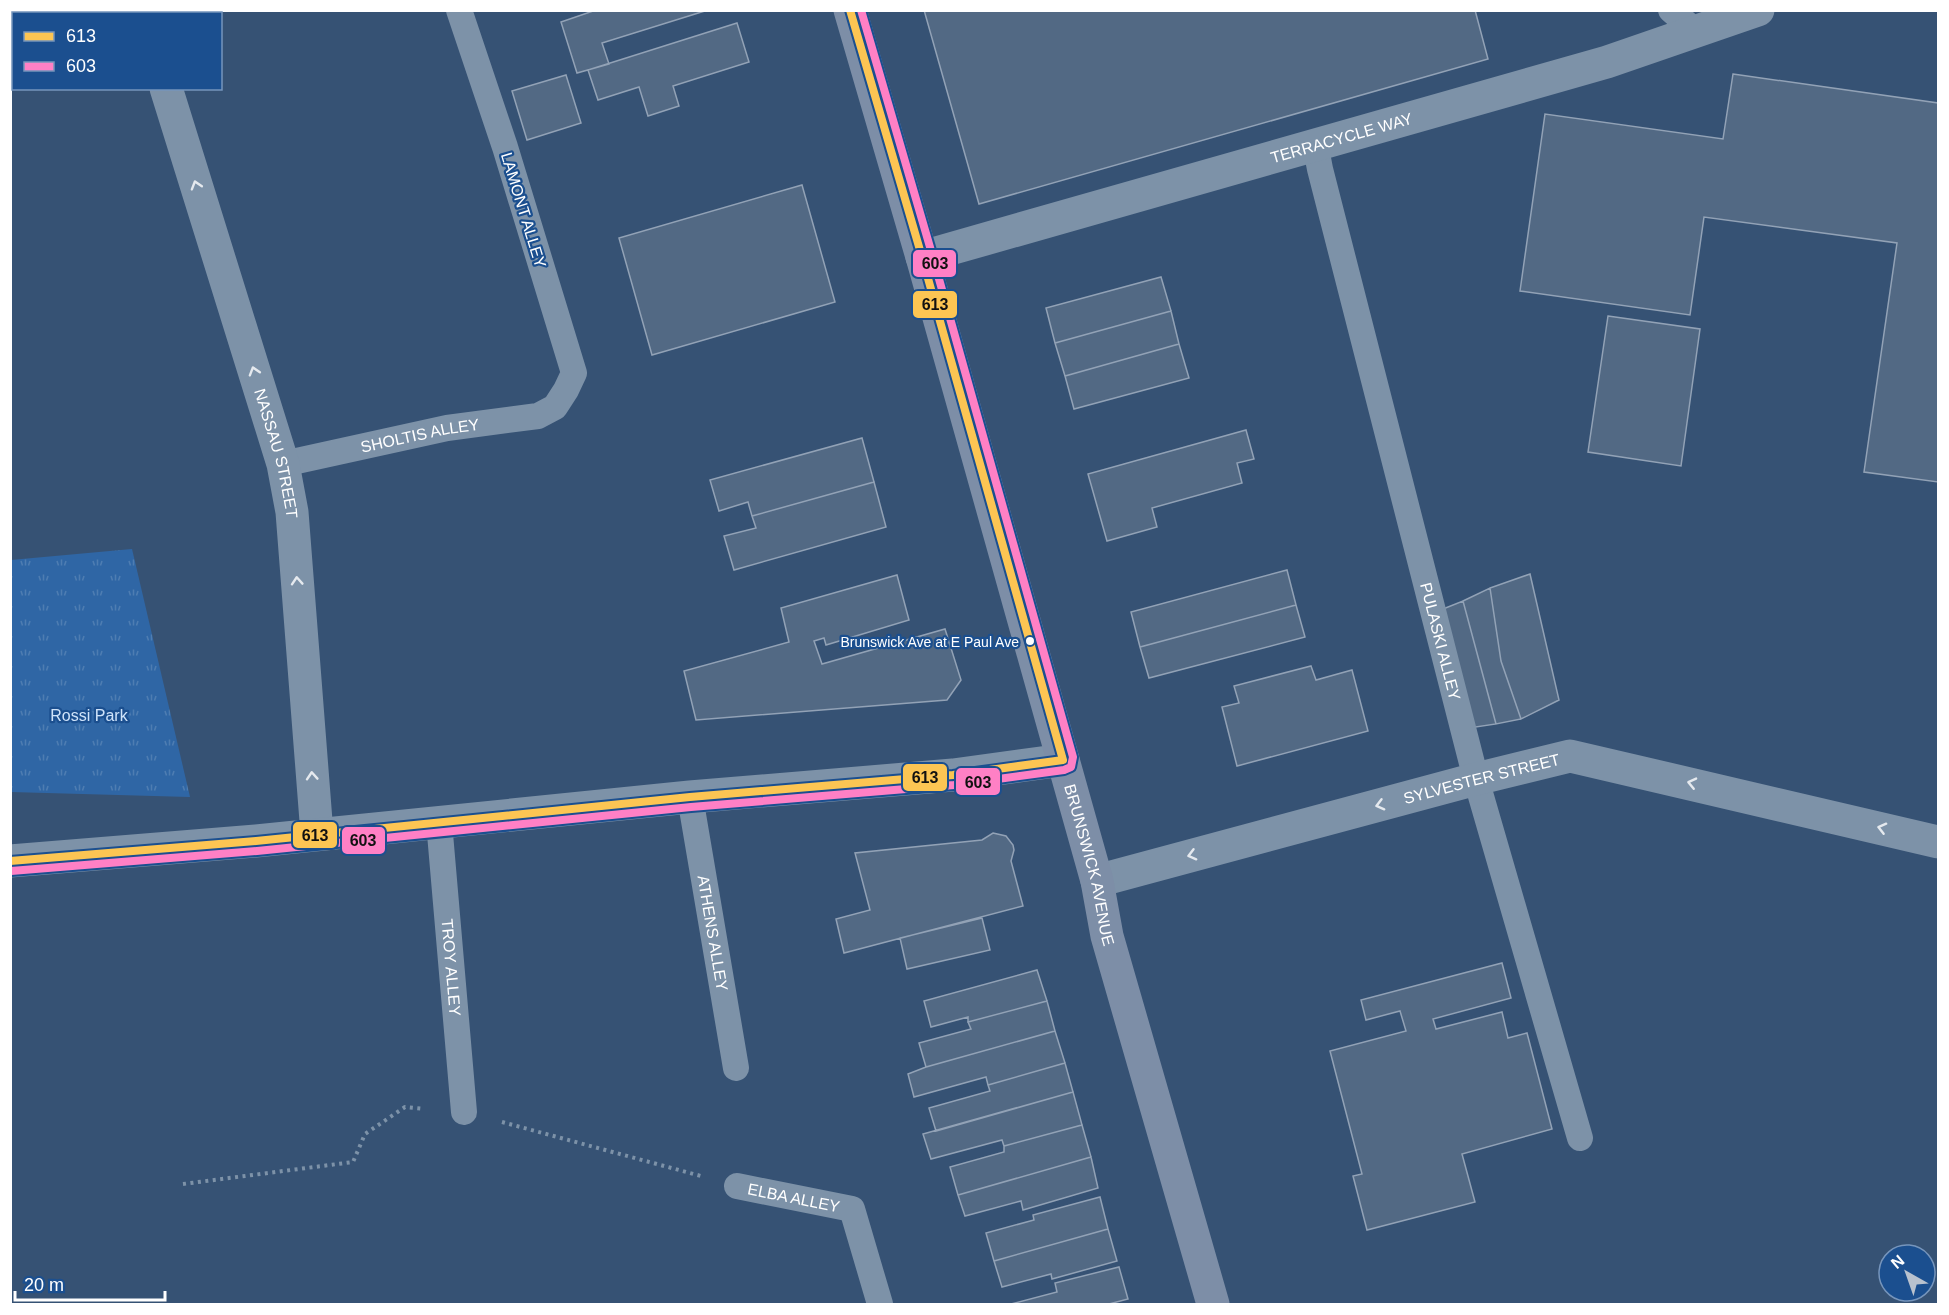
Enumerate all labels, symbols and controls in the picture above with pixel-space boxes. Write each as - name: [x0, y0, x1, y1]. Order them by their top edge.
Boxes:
- legend: [12, 12, 222, 90]
- text: 613: [66, 26, 96, 46]
- text: 603: [66, 56, 96, 76]
- street label: TERRACYCLE WAY: [1269, 110, 1415, 166]
- street label: LAMONT ALLEY: [498, 150, 549, 270]
- one-way arrow: [191, 180, 203, 191]
- line badge: 603: [912, 249, 957, 278]
- text: 603: [922, 255, 948, 272]
- line badge: 613: [912, 290, 958, 319]
- text: 613: [922, 296, 948, 313]
- one-way arrow: [249, 366, 261, 377]
- street label: NASSAU STREET: [251, 387, 300, 519]
- street label: SHOLTIS ALLEY: [359, 416, 481, 456]
- one-way arrow: [291, 577, 304, 586]
- street label: PULASKI ALLEY: [1417, 581, 1464, 702]
- place label: Brunswick Ave at E Paul Ave: [841, 634, 1019, 650]
- marker: Brunswick Ave at E Paul Ave: [1024, 635, 1036, 647]
- park label: Rossi Park: [50, 707, 129, 724]
- street label: SYLVESTER STREET: [1402, 751, 1562, 807]
- line badge: 613: [902, 763, 948, 792]
- line badge: 603: [955, 767, 1001, 796]
- text: 613: [912, 769, 938, 786]
- one-way arrow: [306, 771, 319, 780]
- text: 603: [965, 774, 991, 791]
- one-way arrow: [1687, 777, 1697, 790]
- street label: BRUNSWICK AVENUE: [1061, 782, 1117, 948]
- one-way arrow: [1375, 797, 1385, 810]
- line badge: 613: [292, 821, 338, 849]
- one-way arrow: [1877, 823, 1887, 836]
- line badge: 603: [341, 826, 386, 855]
- text: 613: [302, 827, 328, 844]
- text: 603: [350, 832, 376, 849]
- one-way arrow: [1187, 848, 1198, 860]
- street label: ATHENS ALLEY: [694, 874, 731, 993]
- street label: TROY ALLEY: [438, 918, 464, 1017]
- street label: ELBA ALLEY: [746, 1180, 842, 1215]
- north arrow: [1877, 1243, 1937, 1303]
- text: N: [1888, 1252, 1908, 1272]
- scale bar: [15, 1264, 165, 1302]
- text: 20 m: [24, 1275, 64, 1295]

